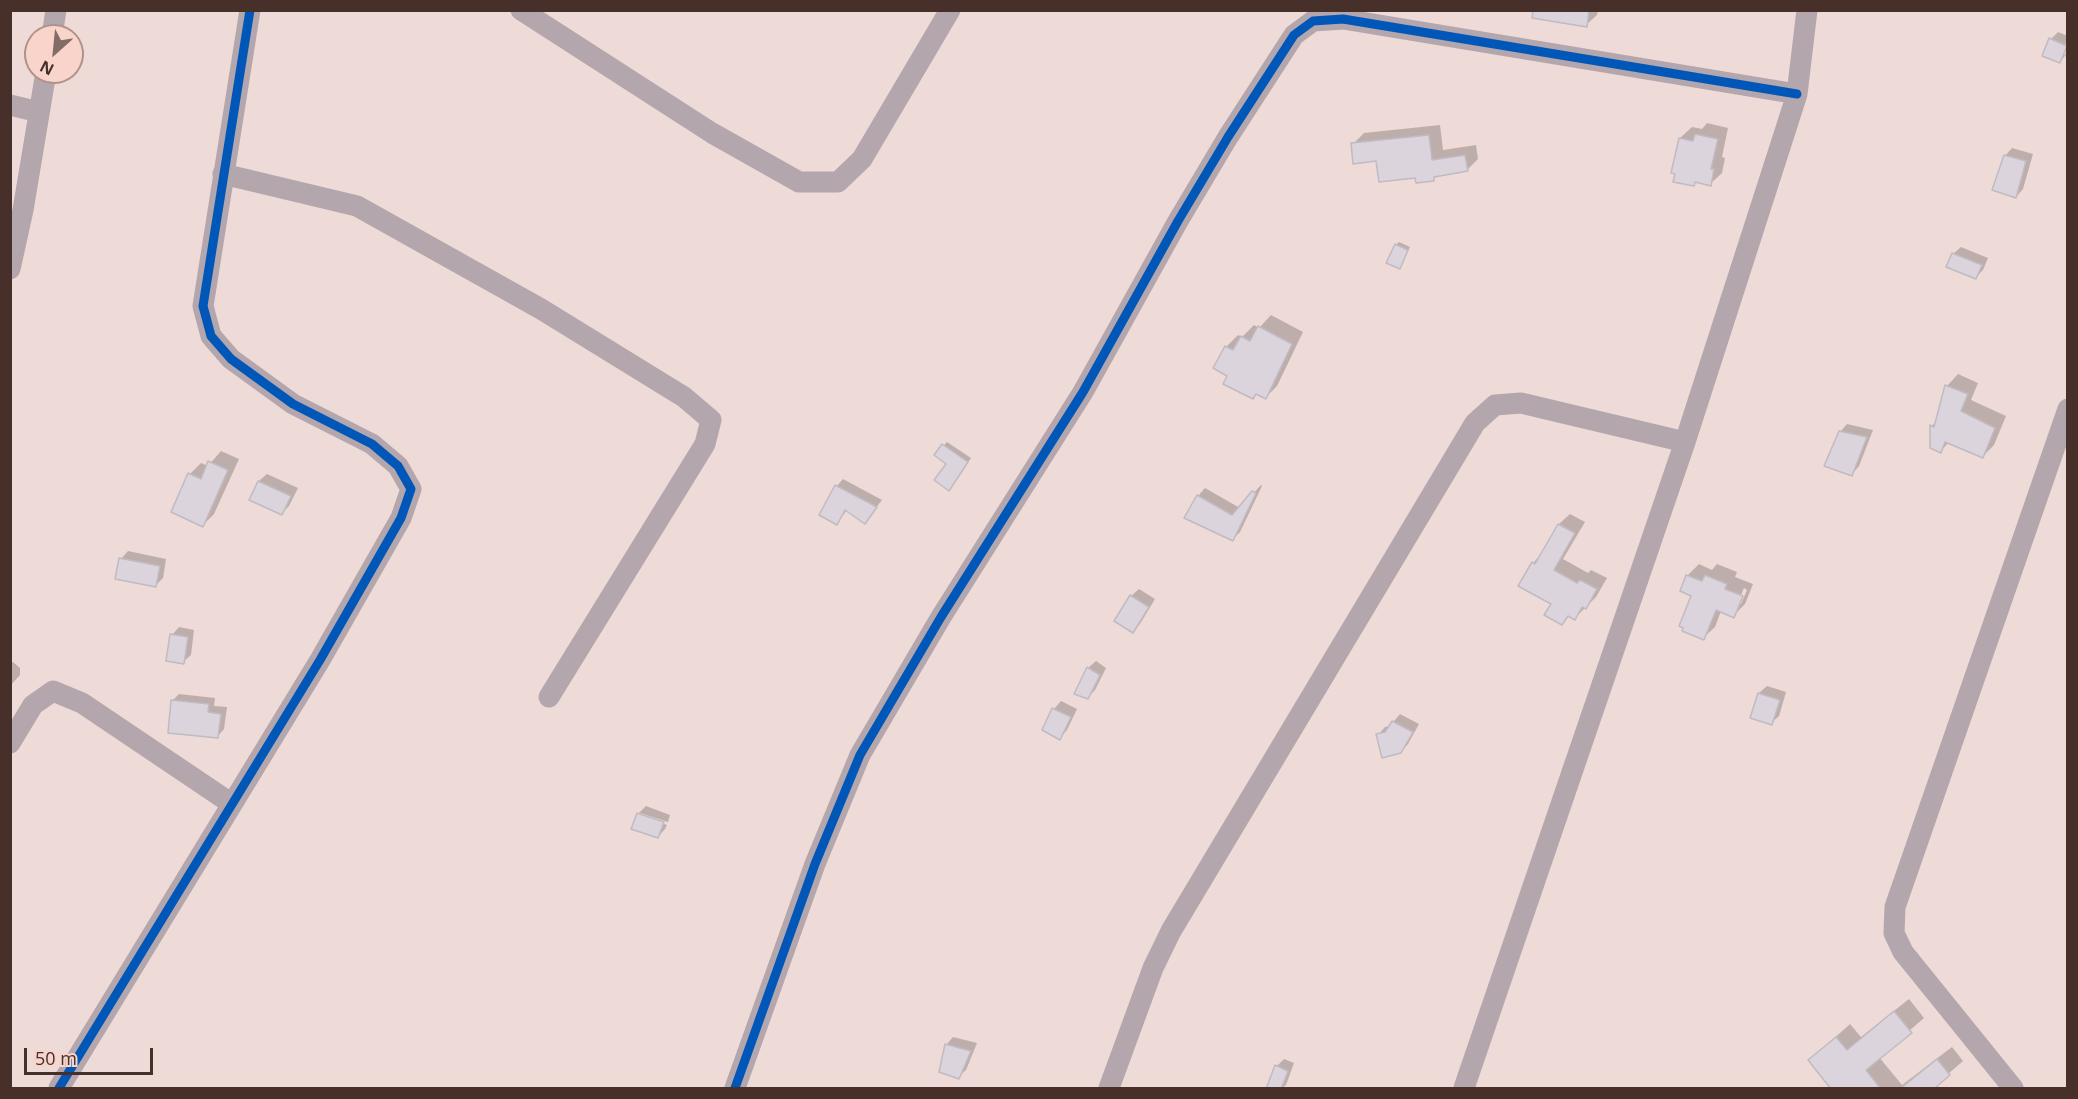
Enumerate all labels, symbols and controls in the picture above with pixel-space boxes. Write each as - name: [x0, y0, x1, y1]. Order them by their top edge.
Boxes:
- north arrow: [24, 24, 84, 84]
- text: N: [36, 56, 58, 81]
- scale bar: [27, 1036, 156, 1074]
- text: 50 m: [35, 1046, 77, 1070]

